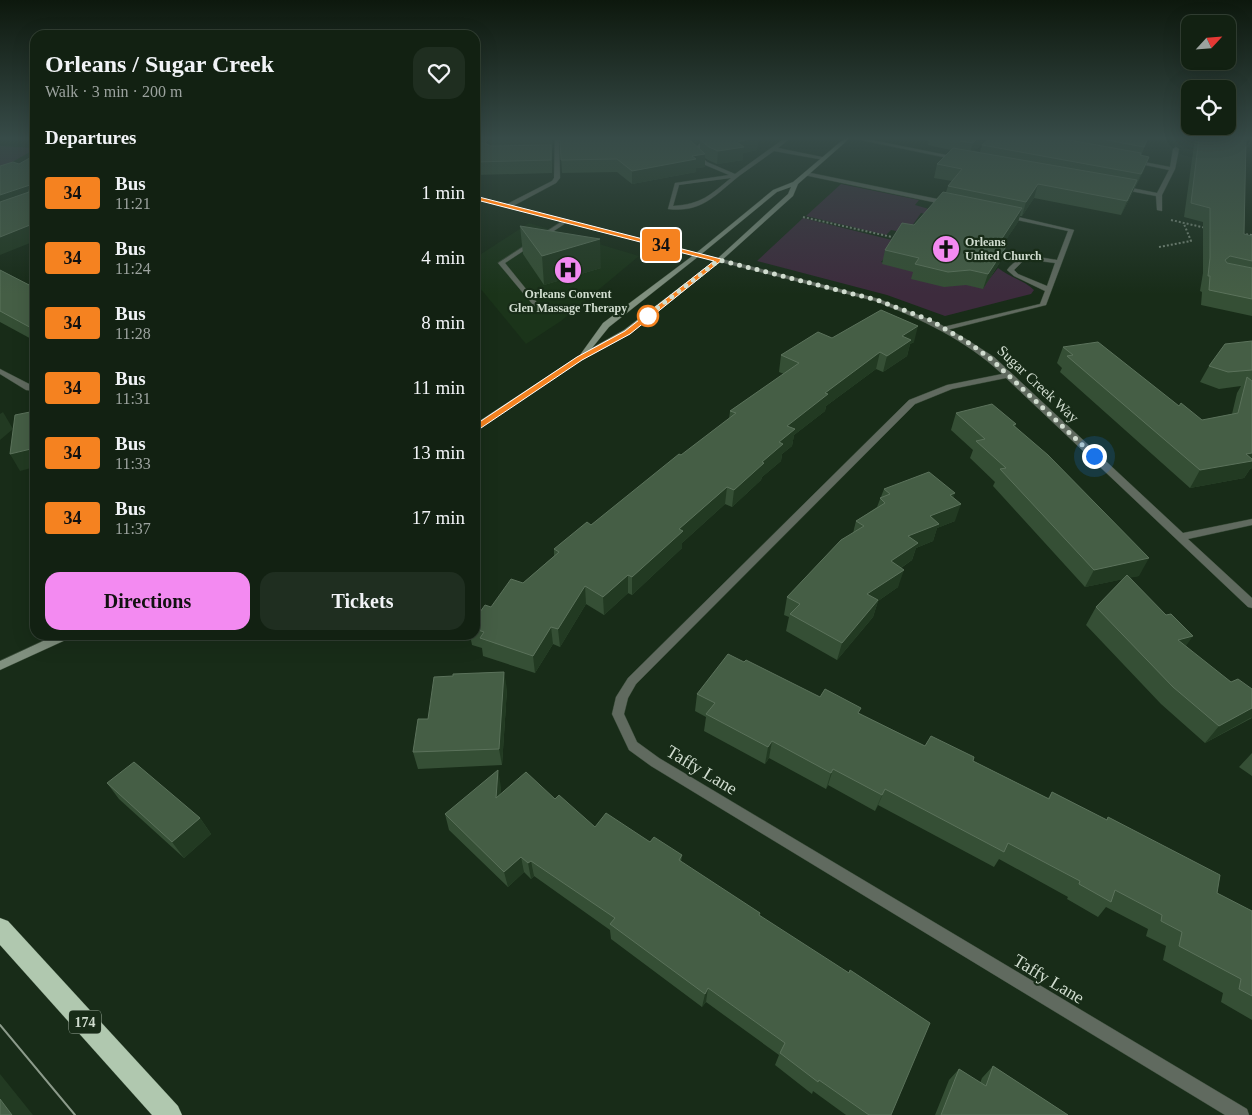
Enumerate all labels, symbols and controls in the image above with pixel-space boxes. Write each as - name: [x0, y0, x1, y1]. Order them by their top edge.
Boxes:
- north arrow: [1181, 15, 1236, 70]
- map controls: [1181, 15, 1236, 135]
- button: heart: [413, 47, 465, 99]
- text: Orleans / Sugar Creek: [45, 51, 274, 77]
- button: locate: [1181, 80, 1236, 135]
- text: Walk · 3 min · 200 m: [45, 83, 182, 100]
- text: Departures: [45, 127, 136, 148]
- text: Bus: [115, 173, 146, 194]
- text: 1 min: [421, 182, 465, 203]
- text: 34: [64, 183, 82, 203]
- text: 11:21: [115, 195, 151, 212]
- line badge: 34: [638, 229, 684, 261]
- church icon: Orleans United Church: [931, 234, 961, 264]
- text: 34: [652, 235, 670, 255]
- place label: Orleans United Church: [965, 235, 1042, 263]
- text: Bus: [115, 238, 146, 259]
- text: 4 min: [421, 247, 465, 268]
- text: 34: [64, 248, 82, 268]
- hospital icon: Orleans Convent Glen Massage Therapy: [553, 255, 583, 285]
- text: 11:24: [115, 260, 151, 277]
- place label: Orleans Convent Glen Massage Therapy: [509, 287, 627, 315]
- text: Bus: [115, 303, 146, 324]
- unlabelled marker: [637, 305, 659, 327]
- text: 8 min: [421, 312, 465, 333]
- text: 34: [64, 313, 82, 333]
- text: 11:28: [115, 325, 151, 342]
- street label: Sugar Creek Way: [994, 342, 1082, 426]
- text: Bus: [115, 368, 146, 389]
- text: 11 min: [412, 377, 465, 398]
- text: 34: [64, 378, 82, 398]
- text: 11:31: [115, 390, 151, 407]
- text: Bus: [115, 433, 146, 454]
- text: 13 min: [412, 442, 465, 463]
- text: 34: [64, 443, 82, 463]
- your location: [1082, 444, 1107, 469]
- text: 11:33: [115, 455, 151, 472]
- text: Bus: [115, 498, 146, 519]
- text: 17 min: [412, 507, 465, 528]
- text: 34: [64, 508, 82, 528]
- text: 11:37: [115, 520, 151, 537]
- button: Directions: [45, 572, 250, 630]
- button: Tickets: [260, 572, 465, 630]
- street label: Taffy Lane: [663, 741, 741, 799]
- street label: Taffy Lane: [1010, 950, 1088, 1008]
- road number: 174: [69, 1010, 101, 1034]

